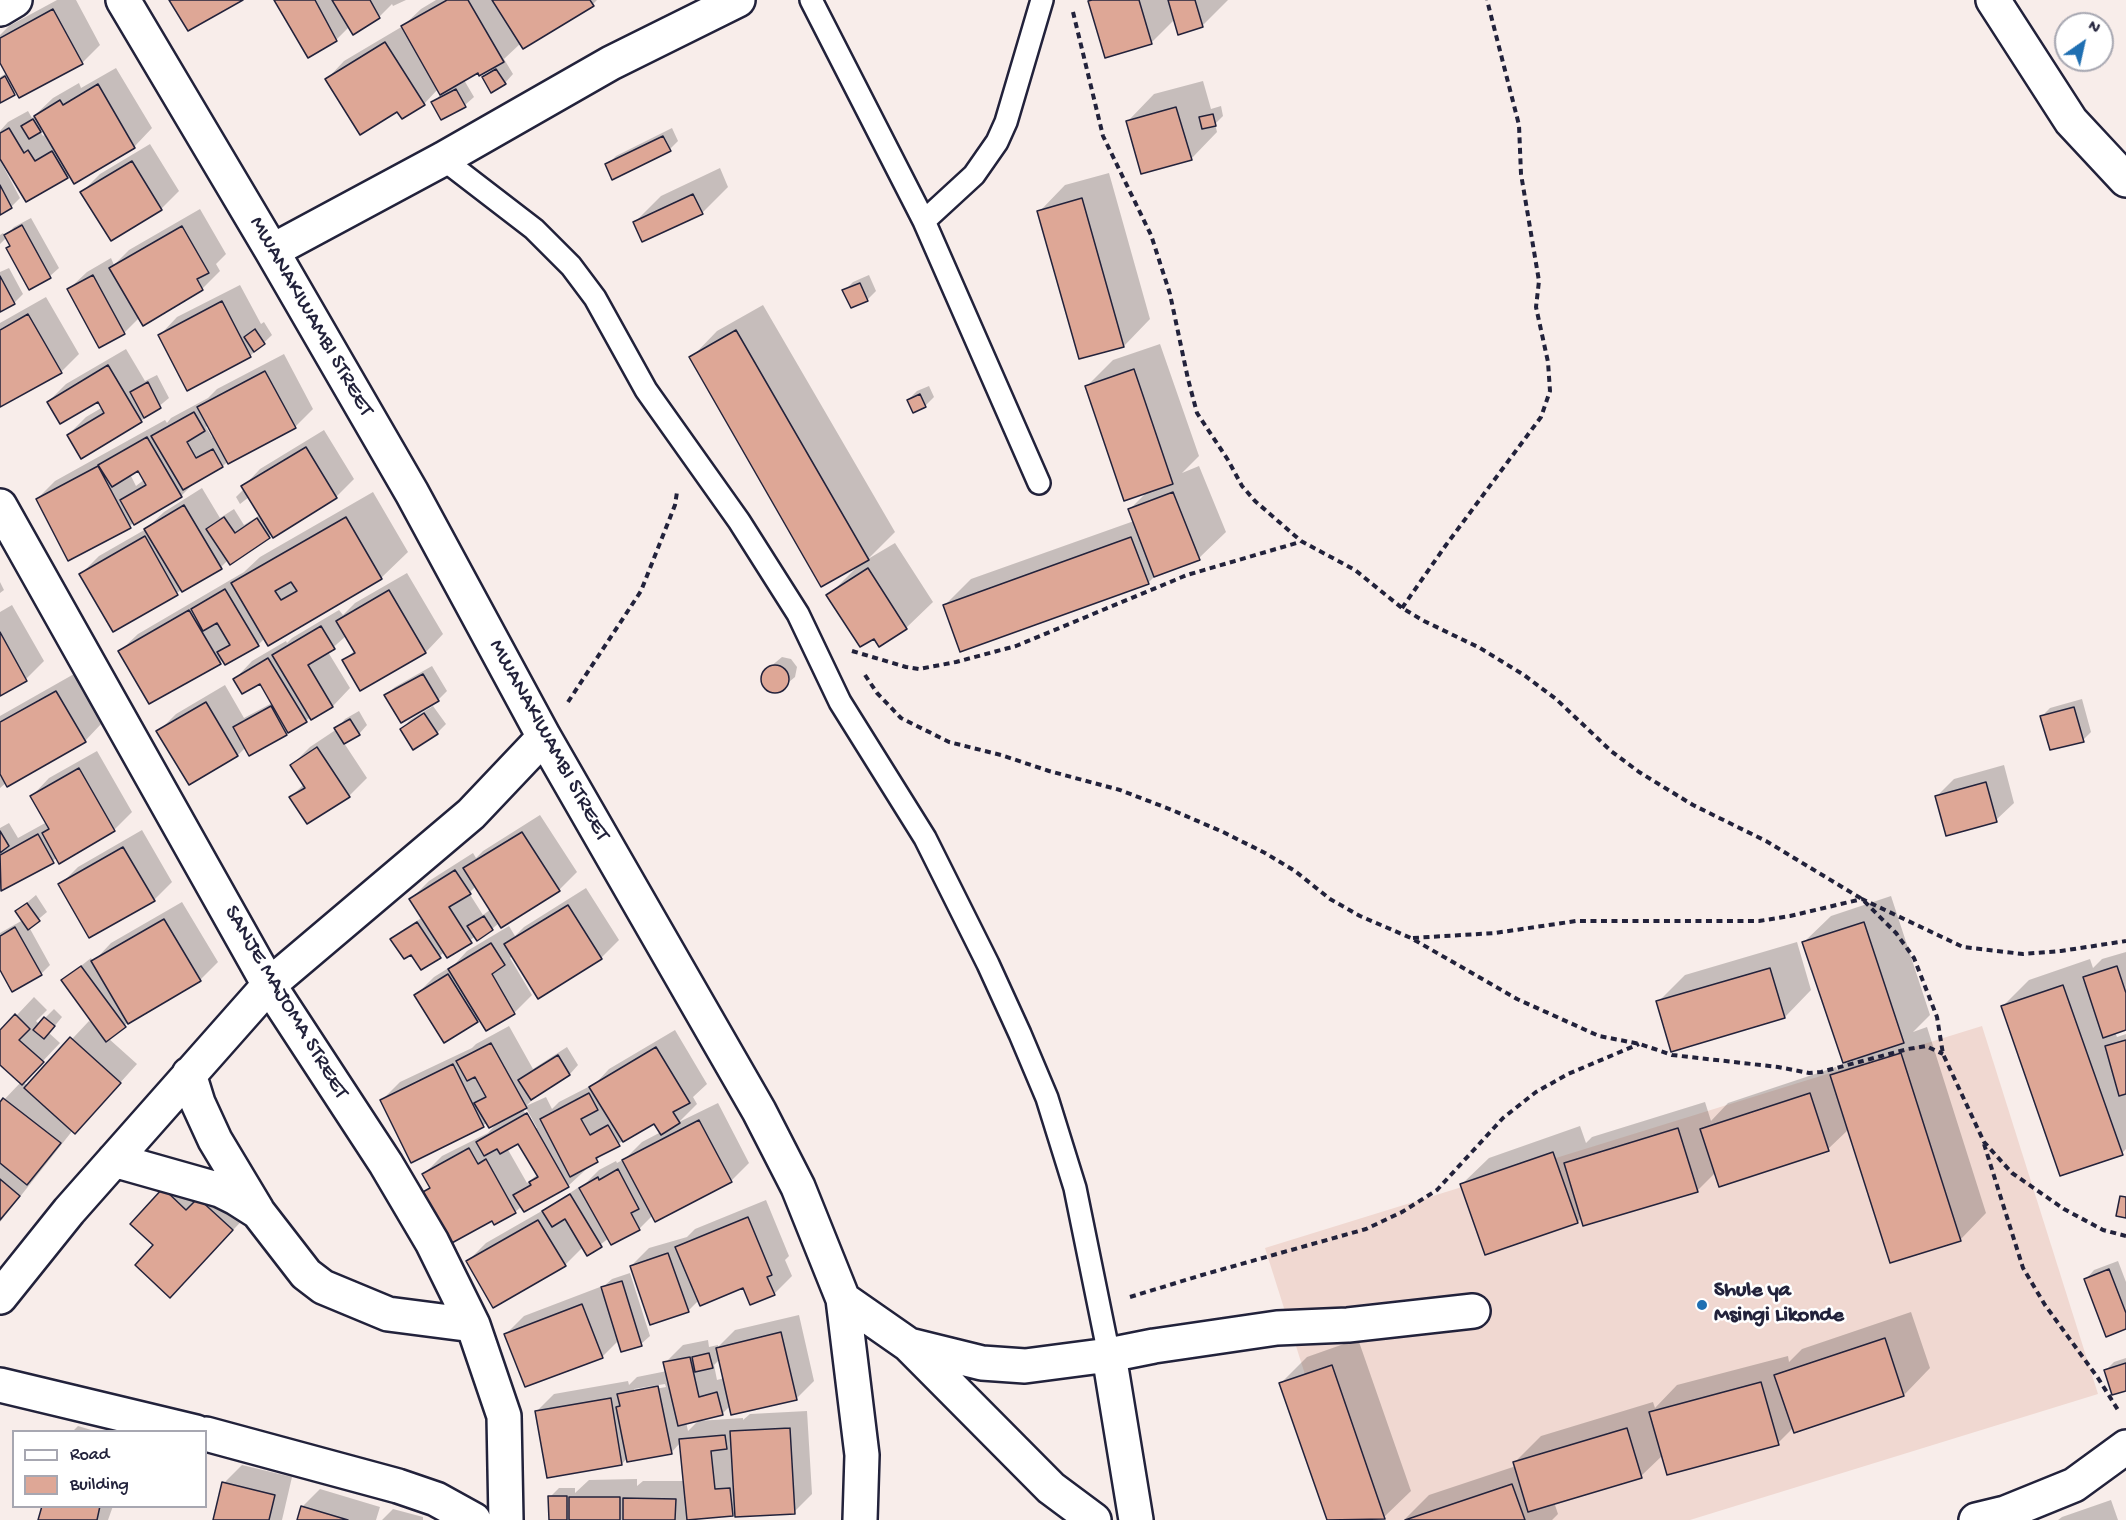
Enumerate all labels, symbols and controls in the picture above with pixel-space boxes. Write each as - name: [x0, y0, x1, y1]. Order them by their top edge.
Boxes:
- north arrow: [2054, 12, 2114, 72]
- text: N: [2084, 18, 2103, 39]
- street label: MWANAKIWAMBI STREET: [242, 212, 378, 422]
- street label: MWANAKIWAMBI STREET: [482, 636, 614, 846]
- street label: SANJE MAJOMA STREET: [217, 902, 353, 1104]
- place label: Shule ya Msingi Likonde: [1714, 1279, 1844, 1330]
- marker: Shule ya Msingi Likonde: [1695, 1298, 1709, 1312]
- legend: [12, 1430, 207, 1508]
- text: Road: [70, 1445, 109, 1466]
- text: Building: [70, 1475, 129, 1496]

